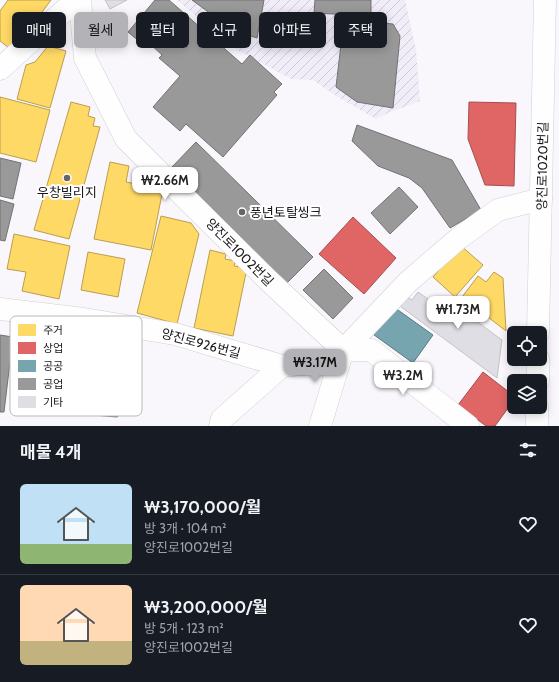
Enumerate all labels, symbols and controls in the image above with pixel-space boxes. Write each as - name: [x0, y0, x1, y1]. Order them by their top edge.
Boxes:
- chip: 매매: [12, 12, 66, 48]
- chip: 월세: [74, 12, 128, 48]
- chip: 필터: [136, 12, 189, 48]
- chip: 신규: [197, 12, 251, 48]
- chip: 아파트: [259, 12, 326, 48]
- chip: 주택: [334, 12, 387, 48]
- street label: 양진로1020번길: [533, 121, 551, 211]
- pin: ₩2.66M: [132, 167, 198, 201]
- text: ₩2.66M: [141, 172, 189, 188]
- marker: 우창빌리지: [62, 173, 72, 183]
- place label: 우창빌리지: [37, 184, 97, 200]
- place label: 풍년토탈씽크: [250, 204, 322, 220]
- marker: 풍년토탈씽크: [237, 207, 247, 217]
- street label: 양진로1002번길: [203, 215, 277, 289]
- pin: ₩1.73M: [425, 296, 491, 330]
- text: ₩1.73M: [436, 301, 480, 317]
- legend: [10, 316, 142, 416]
- text: 주거: [43, 323, 63, 337]
- street label: 양진로926번길: [160, 325, 242, 361]
- map controls: [507, 326, 547, 414]
- button: locate: [507, 326, 547, 366]
- text: 상업: [43, 341, 63, 355]
- pin: ₩3.17M: [282, 349, 348, 383]
- text: ₩3.17M: [293, 354, 337, 370]
- text: 공공: [43, 359, 63, 373]
- pin: ₩3.2M: [375, 362, 431, 396]
- text: ₩3.2M: [383, 367, 423, 383]
- button: layers: [507, 374, 547, 414]
- text: 공업: [43, 377, 63, 391]
- text: 기타: [43, 395, 63, 409]
- icon: filters: [517, 439, 539, 461]
- text: 매물 4개: [20, 442, 81, 462]
- text: ₩3,170,000/월: [144, 497, 261, 517]
- icon: home: [52, 500, 100, 548]
- icon: heart: [517, 513, 539, 535]
- text: 방 3개 · 104 m²: [144, 520, 226, 536]
- text: 양진로1002번길: [144, 539, 233, 555]
- text: ₩3,200,000/월: [144, 597, 268, 617]
- icon: home: [52, 601, 100, 649]
- icon: heart: [517, 614, 539, 636]
- text: 방 5개 · 123 m²: [144, 620, 224, 636]
- text: 양진로1002번길: [144, 639, 233, 655]

